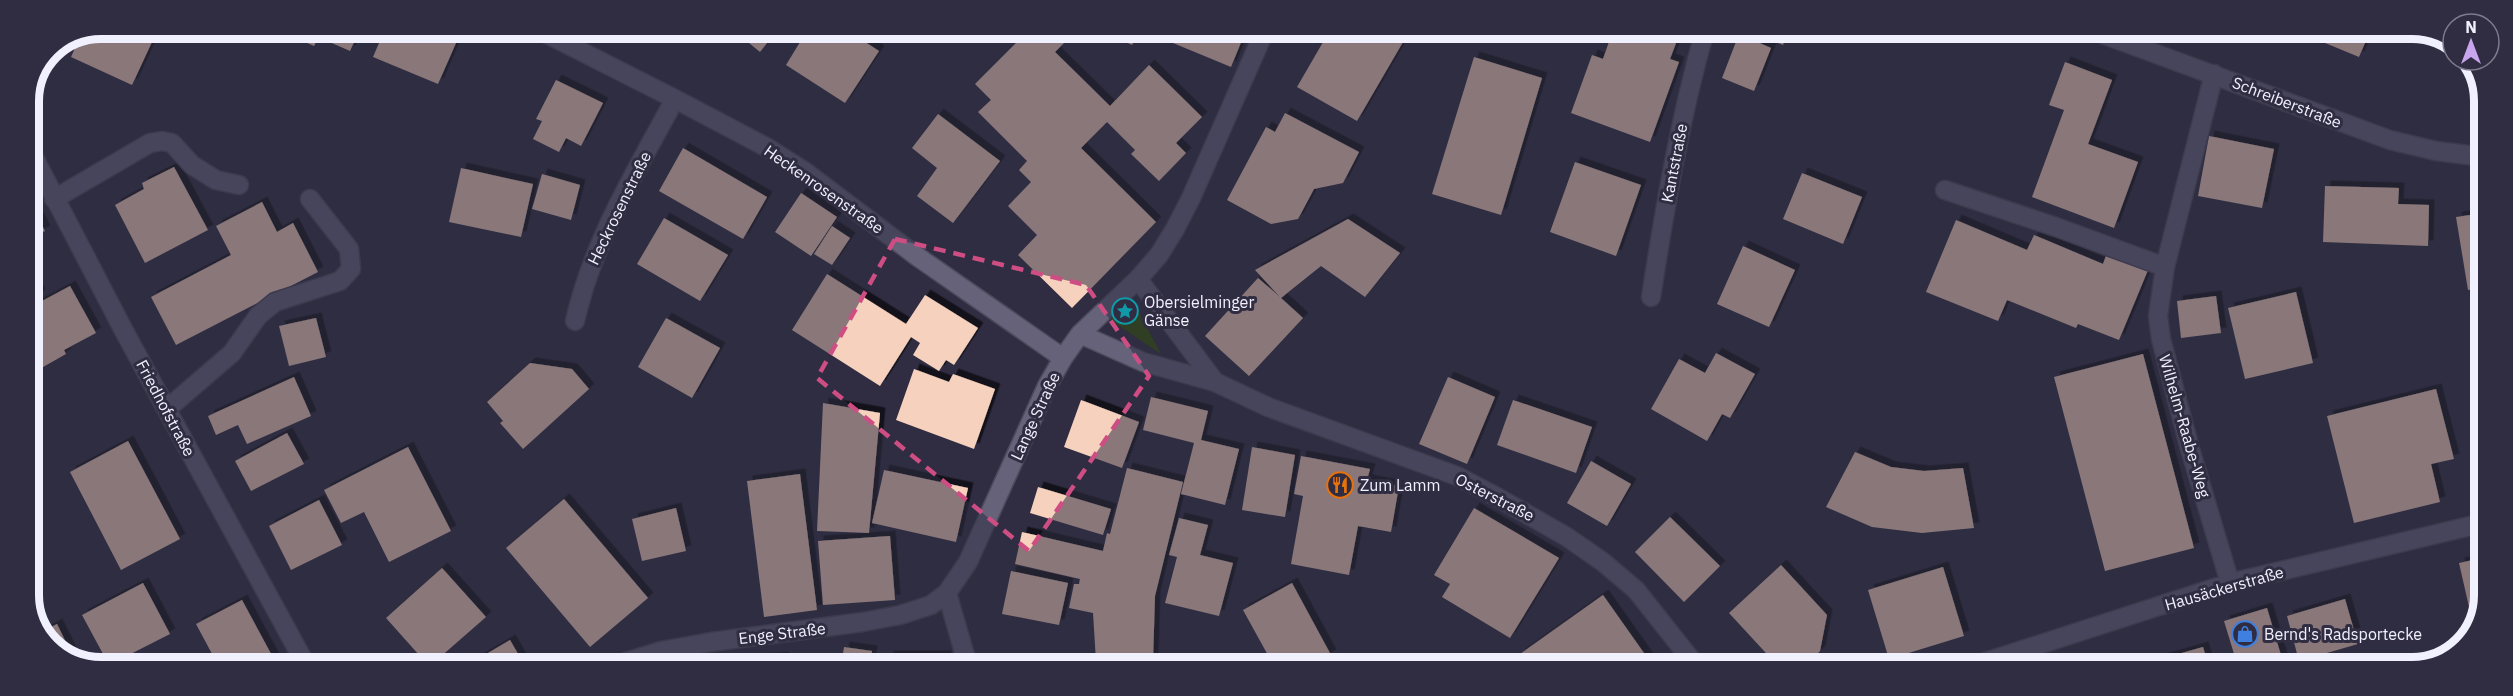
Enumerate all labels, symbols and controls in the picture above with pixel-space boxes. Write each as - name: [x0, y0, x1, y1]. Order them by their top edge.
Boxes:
- north arrow: [2441, 12, 2501, 72]
- text: N: [2465, 17, 2477, 37]
- street label: Schreiberstraße: [2229, 72, 2345, 132]
- street label: Kantstraße: [1657, 122, 1691, 204]
- street label: Heckenrosenstraße: [760, 140, 888, 238]
- street label: Heckrosenstraße: [583, 148, 655, 268]
- place label: Obersielminger Gänse: [1144, 292, 1254, 330]
- place icon: Obersielminger Gänse: [1110, 296, 1140, 326]
- street label: Wilhelm-Raabe-Weg: [2155, 352, 2215, 500]
- street label: Friedhofstraße: [132, 356, 200, 460]
- street label: Lange Straße: [1006, 369, 1064, 463]
- street label: Osterstraße: [1452, 469, 1538, 526]
- restaurant icon: Zum Lamm: [1325, 470, 1355, 500]
- place label: Zum Lamm: [1360, 475, 1441, 495]
- street label: Hausäckerstraße: [2162, 561, 2286, 615]
- street label: Enge Straße: [737, 618, 827, 648]
- shop icon: Bernd's Radsportecke: [2230, 619, 2260, 649]
- place label: Bernd's Radsportecke: [2264, 624, 2422, 644]

